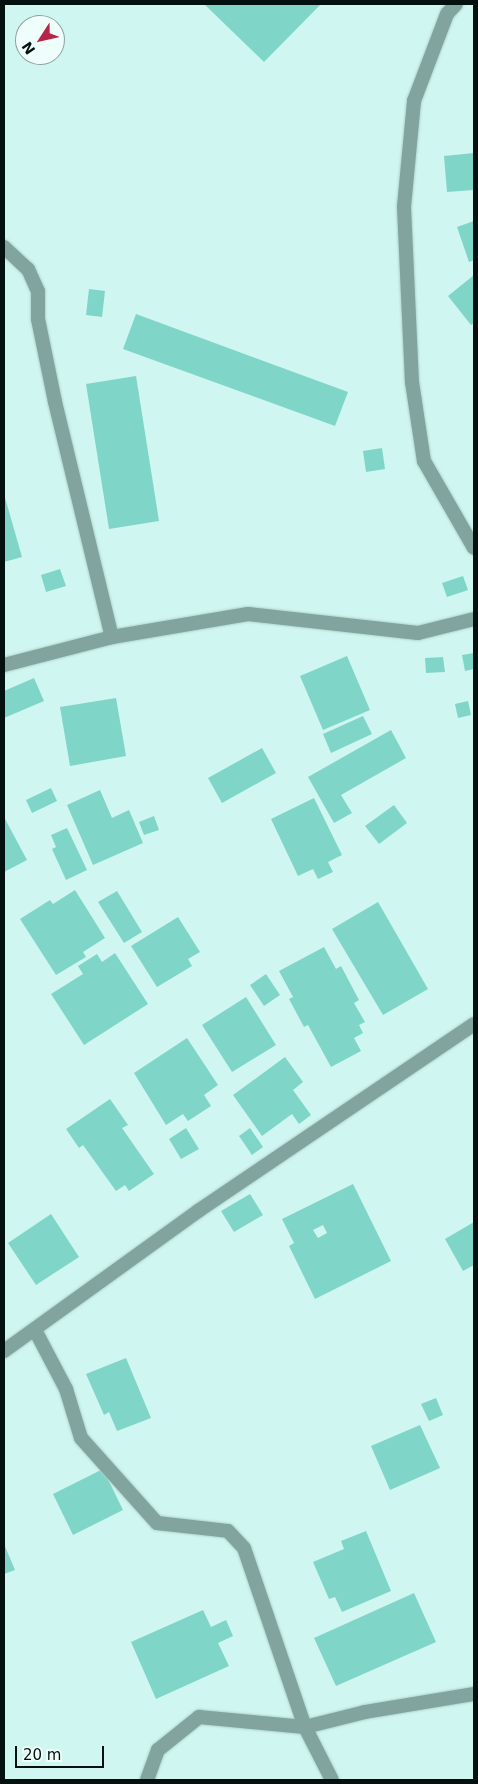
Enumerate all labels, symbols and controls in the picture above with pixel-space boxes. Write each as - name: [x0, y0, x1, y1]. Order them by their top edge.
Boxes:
- north arrow: [15, 15, 65, 65]
- text: N: [19, 39, 38, 57]
- scale bar: [18, 1736, 106, 1768]
- text: 20 m: [23, 1746, 61, 1764]

